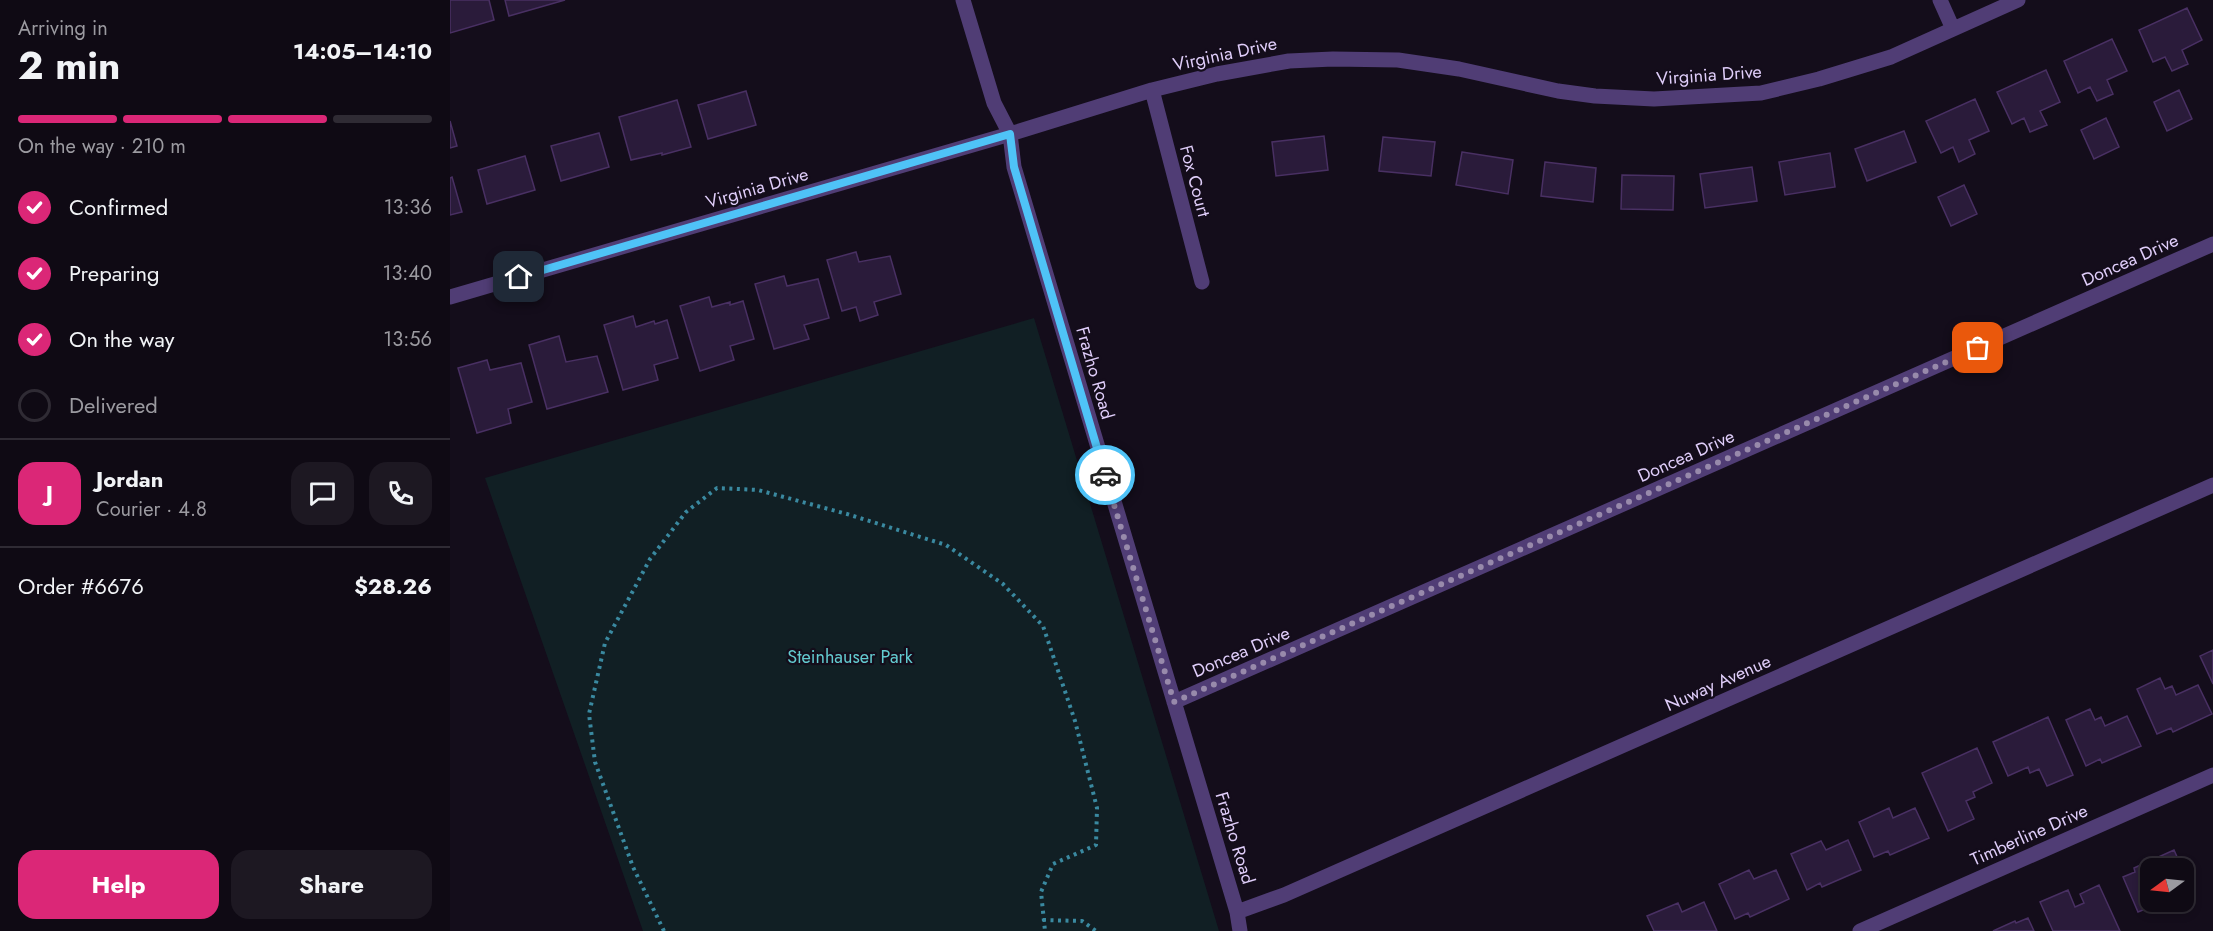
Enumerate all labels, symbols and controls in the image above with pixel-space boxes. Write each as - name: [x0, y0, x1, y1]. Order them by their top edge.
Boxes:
- text: Arriving in: [18, 14, 108, 43]
- street label: Virginia Drive: [1171, 30, 1279, 78]
- text: 14:05–14:10: [293, 35, 432, 67]
- text: 2 min: [18, 37, 120, 94]
- street label: Virginia Drive: [1655, 58, 1763, 92]
- text: On the way · 210 m: [18, 132, 186, 161]
- street label: Fox Court: [1173, 142, 1217, 220]
- street label: Virginia Drive: [703, 161, 811, 215]
- icon: check: [18, 191, 51, 224]
- text: Confirmed: [69, 191, 168, 223]
- text: 13:36: [384, 193, 432, 222]
- street label: Doncea Drive: [2077, 227, 2183, 293]
- pin: [493, 251, 544, 302]
- icon: check: [18, 257, 51, 290]
- text: Preparing: [69, 257, 160, 289]
- text: 13:40: [382, 259, 432, 288]
- icon: home: [502, 260, 535, 293]
- pin: [1952, 322, 2003, 373]
- icon: check: [18, 323, 51, 356]
- text: On the way: [69, 323, 174, 355]
- street label: Frazho Road: [1069, 324, 1121, 422]
- text: 13:56: [383, 325, 432, 354]
- icon: bag: [1961, 331, 1994, 364]
- text: Delivered: [69, 389, 158, 421]
- street label: Doncea Drive: [1633, 423, 1739, 489]
- courier: [1075, 445, 1135, 505]
- icon: car: [1089, 459, 1122, 492]
- button: chat: [291, 462, 354, 525]
- button: phone: [369, 462, 432, 525]
- text: Jordan: [96, 463, 163, 495]
- text: J: [46, 477, 53, 509]
- text: Courier · 4.8: [96, 495, 207, 524]
- text: Order #6676: [18, 570, 144, 602]
- text: $28.26: [354, 570, 432, 602]
- street label: Doncea Drive: [1188, 620, 1294, 684]
- park label: Steinhauser Park: [787, 644, 913, 670]
- street label: Nuway Avenue: [1661, 648, 1775, 718]
- street label: Frazho Road: [1209, 789, 1261, 887]
- street label: Timberline Drive: [1966, 798, 2092, 872]
- button: Help: [18, 850, 219, 919]
- button: Share: [231, 850, 432, 919]
- north arrow: [2140, 858, 2194, 912]
- map controls: [2140, 858, 2194, 912]

